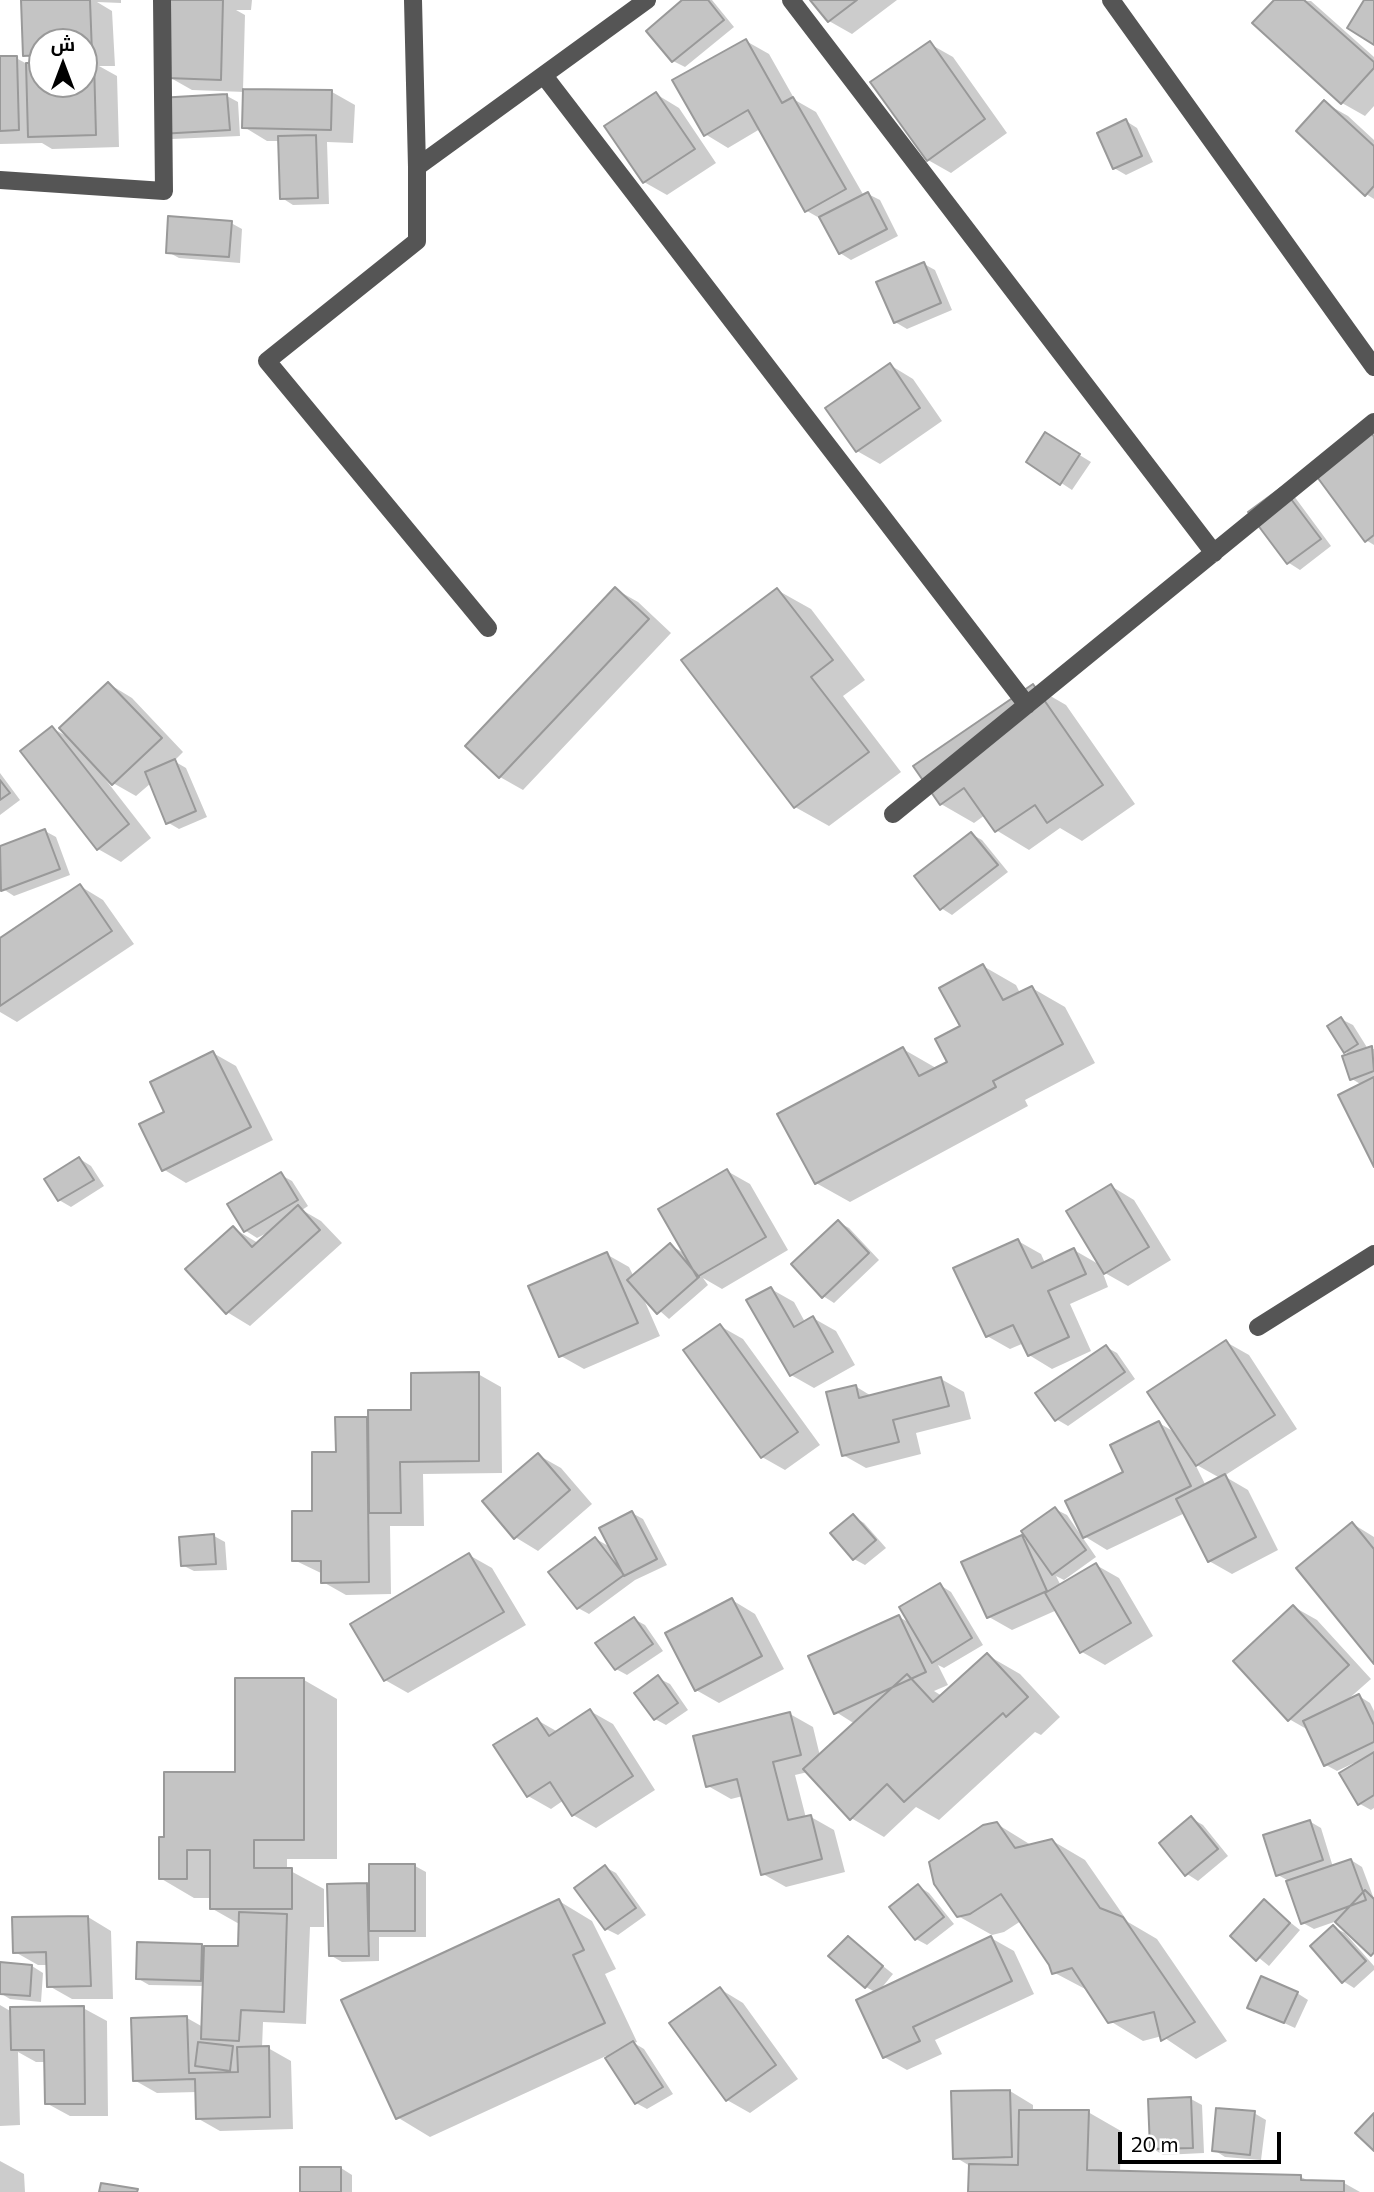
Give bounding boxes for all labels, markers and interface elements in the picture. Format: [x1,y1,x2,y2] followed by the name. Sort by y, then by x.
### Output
[28,28,98,98] north arrow
[51,32,75,55] text: ش
[1122,2118,1285,2162] scale bar
[1131,2131,1179,2156] text: 20 m

